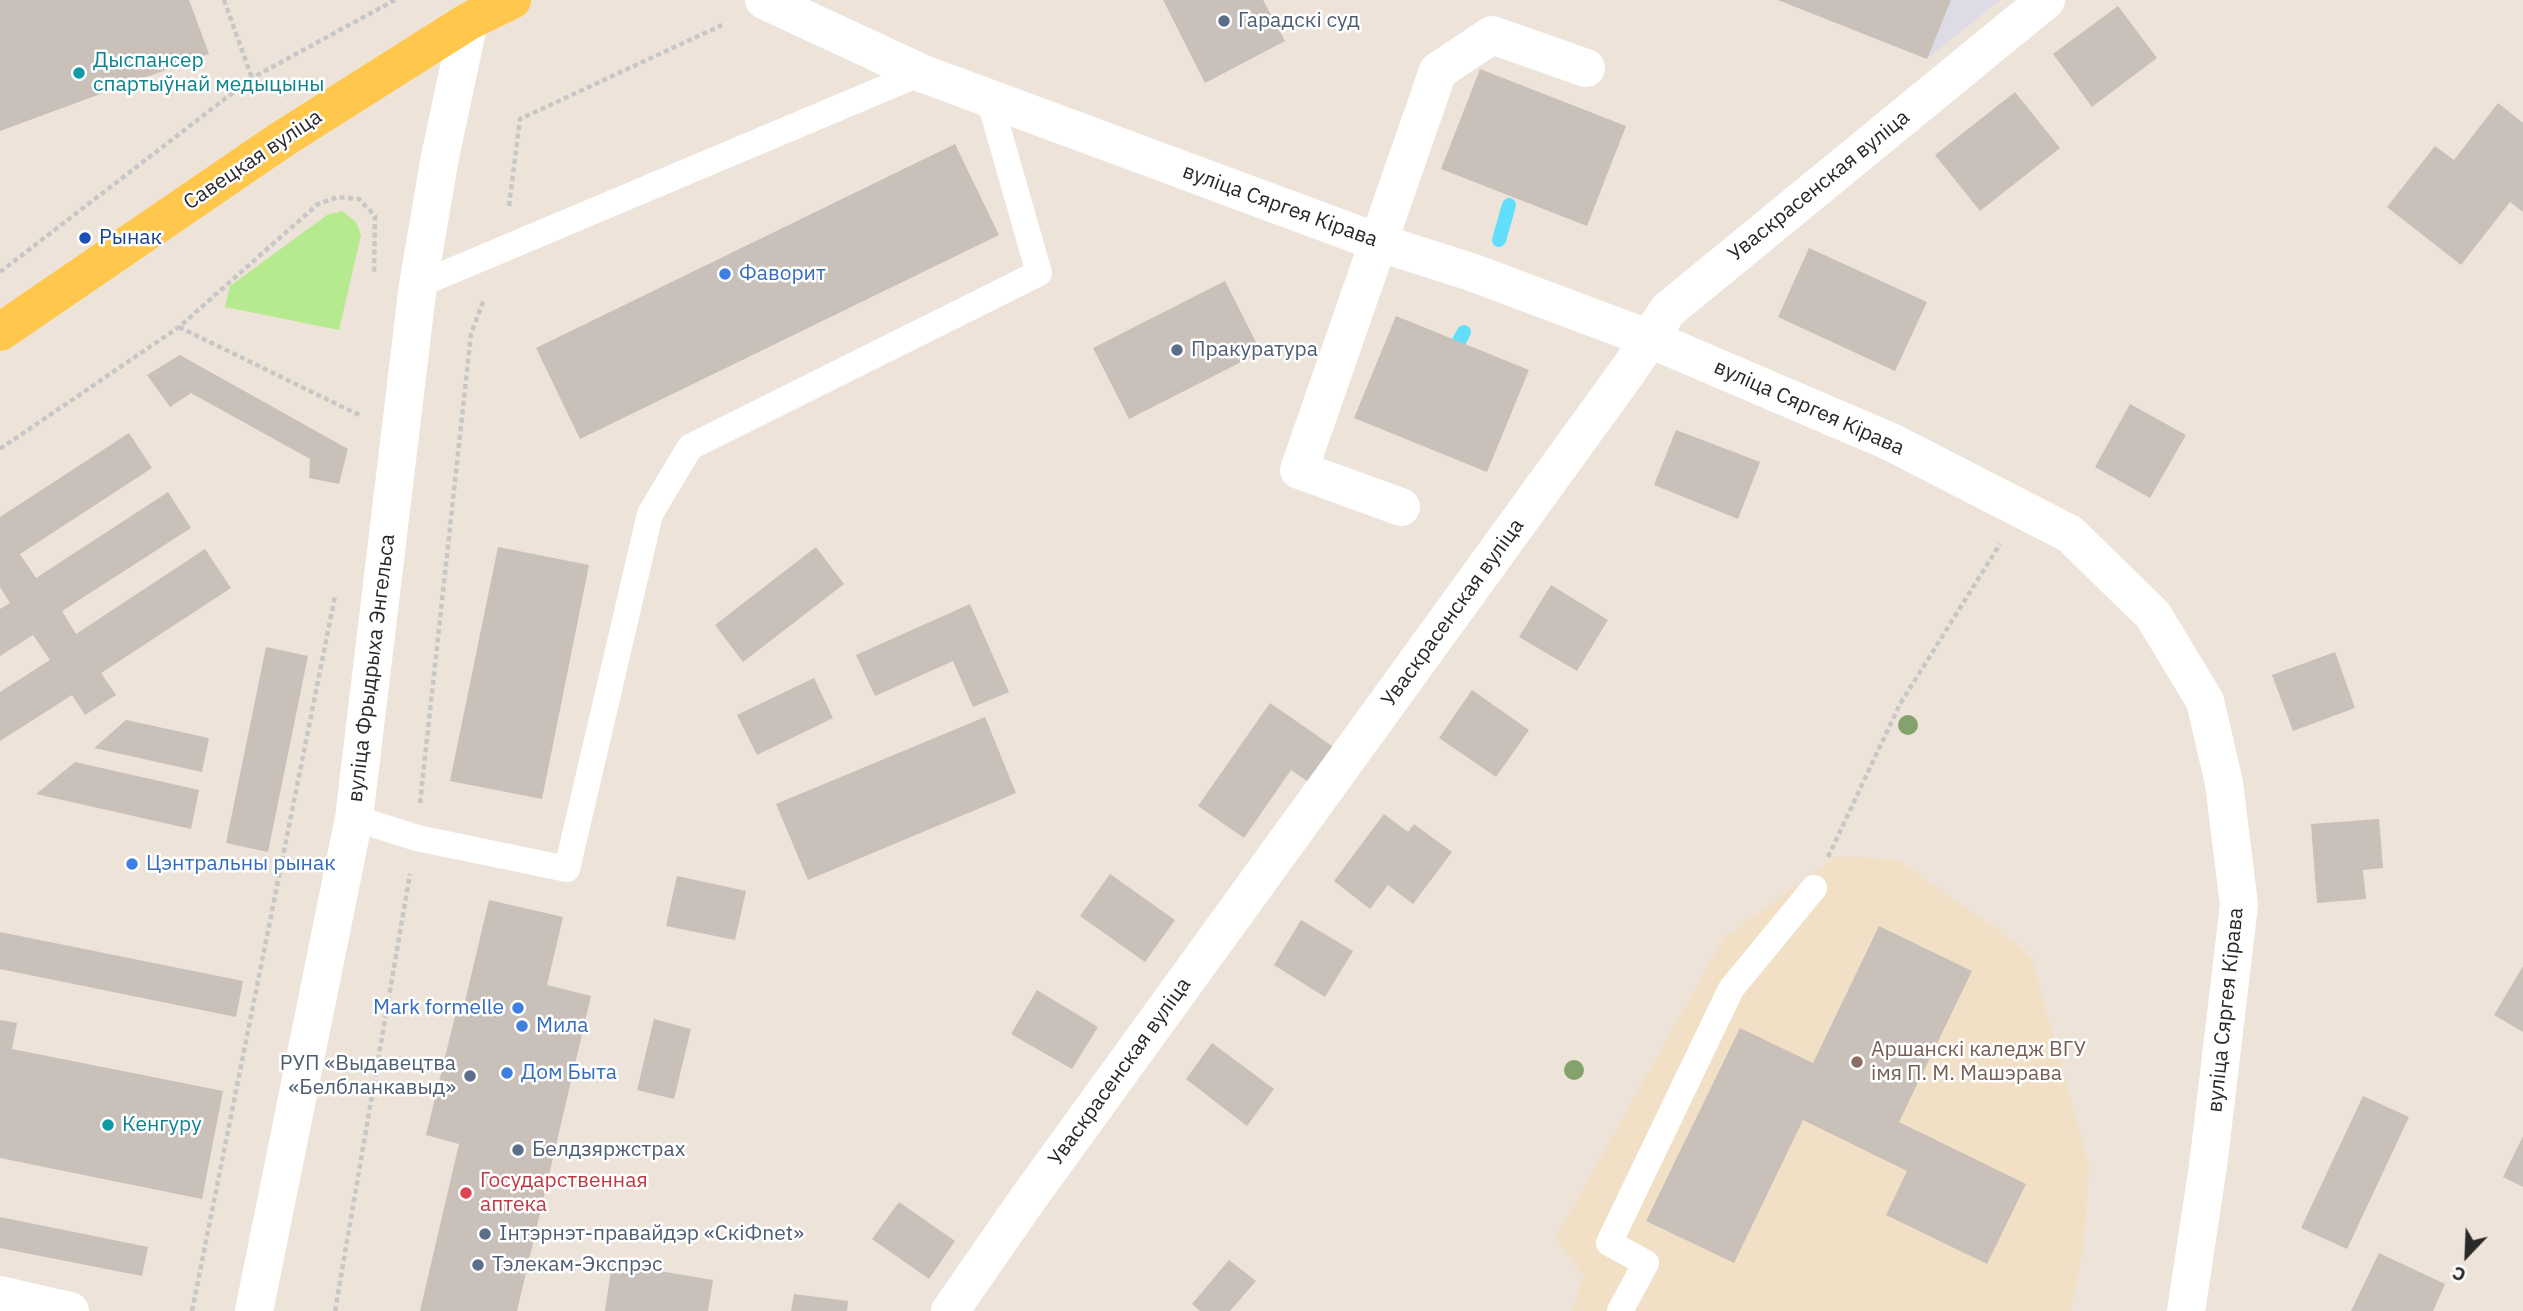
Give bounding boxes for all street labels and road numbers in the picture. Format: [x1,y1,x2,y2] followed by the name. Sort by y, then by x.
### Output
[179,104,327,216] street label: Савецкая вуліца
[1723,105,1915,267] street label: Уваскрасенская вуліца
[1179,159,1381,253] street label: вуліца Сяргея Кірава
[1710,355,1908,461] street label: вуліца Сяргея Кірава
[1376,514,1530,712] street label: Уваскрасенская вуліца
[343,533,401,803] street label: вуліца Фрыдрыха Энгельса
[2203,906,2249,1114] street label: вуліца Сяргея Кірава
[1043,973,1197,1171] street label: Уваскрасенская вуліца

